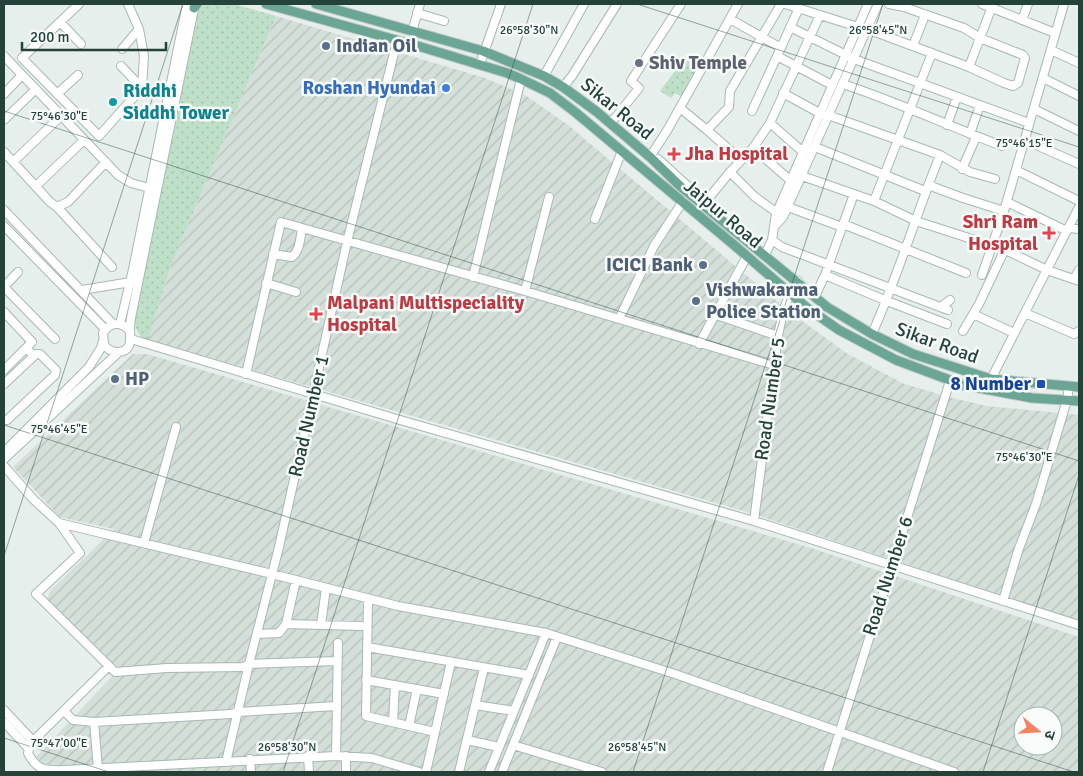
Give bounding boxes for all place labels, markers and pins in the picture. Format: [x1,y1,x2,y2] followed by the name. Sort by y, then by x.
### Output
[336,34,417,58] place label: Indian Oil
[320,40,332,52] marker: Indian Oil
[649,51,747,75] place label: Shiv Temple
[633,57,645,69] marker: Shiv Temple
[303,76,436,100] place label: Roshan Hyundai
[123,79,229,125] place label: Riddhi Siddhi Tower
[440,82,452,94] marker: Roshan Hyundai
[107,96,119,108] marker: Riddhi Siddhi Tower
[685,142,788,166] place label: Jha Hospital
[667,147,681,161] marker: Jha Hospital
[963,210,1038,256] place label: Shri Ram Hospital
[1042,226,1056,240] marker: Shri Ram Hospital
[606,253,693,277] place label: ICICI Bank
[697,259,709,271] marker: ICICI Bank
[706,278,821,324] place label: Vishwakarma Police Station
[327,291,525,337] place label: Malpani Multispeciality Hospital
[690,295,702,307] marker: Vishwakarma Police Station
[309,307,323,321] marker: Malpani Multispeciality Hospital
[125,367,149,391] place label: HP
[950,372,1031,396] place label: 8 Number
[109,373,121,385] marker: HP
[1035,378,1047,390] marker: 8 Number

